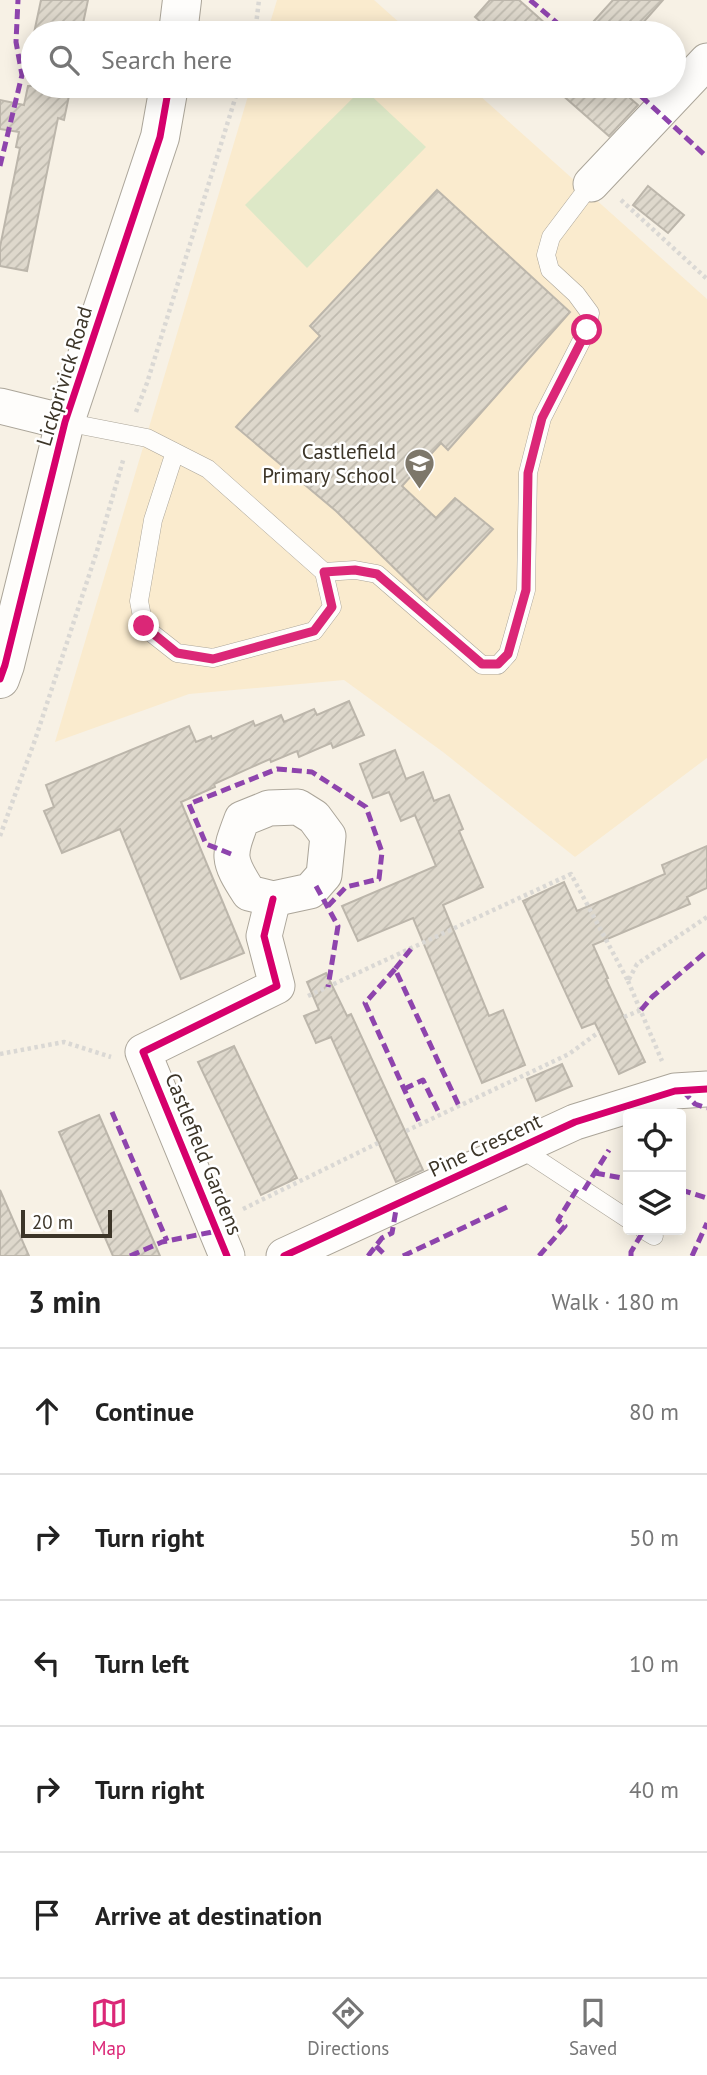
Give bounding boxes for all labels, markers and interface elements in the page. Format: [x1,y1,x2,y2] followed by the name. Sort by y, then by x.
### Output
[21,21,686,98] search box
[45,41,83,79] icon: search
[101,43,232,76] text: Search here
[30,303,98,449] street label: Lickprivick Road
[571,314,602,345] route start
[262,438,396,489] place label: Castlefield Primary School
[402,446,436,490] school or university icon: Castlefield Primary School
[128,610,159,641] route end
[159,1069,249,1239] street label: Castlefield Gardens
[424,1107,546,1183] street label: Pine Crescent
[623,1109,686,1235] map controls
[623,1109,686,1172] button: locate
[623,1172,686,1235] button: layers
[21,1207,112,1239] scale bar
[32,1210,73,1234] text: 20 m
[28,1282,101,1321] text: 3 min
[552,1287,679,1316] text: Walk · 180 m
[28,1392,66,1430] icon: ahead
[95,1395,194,1428] text: Continue
[629,1397,679,1426] text: 80 m
[28,1518,66,1556] icon: right
[95,1521,204,1554] text: Turn right
[629,1523,679,1552] text: 50 m
[28,1644,66,1682] icon: left
[95,1647,189,1680] text: Turn left
[629,1649,679,1678] text: 10 m
[28,1770,66,1808] icon: right
[95,1773,204,1806] text: Turn right
[629,1775,679,1804] text: 40 m
[28,1896,66,1934] icon: arrive
[95,1899,322,1932] text: Arrive at destination
[90,1994,128,2060] tab: Map
[307,1994,389,2060] tab: Directions
[569,1994,617,2060] tab: Saved

